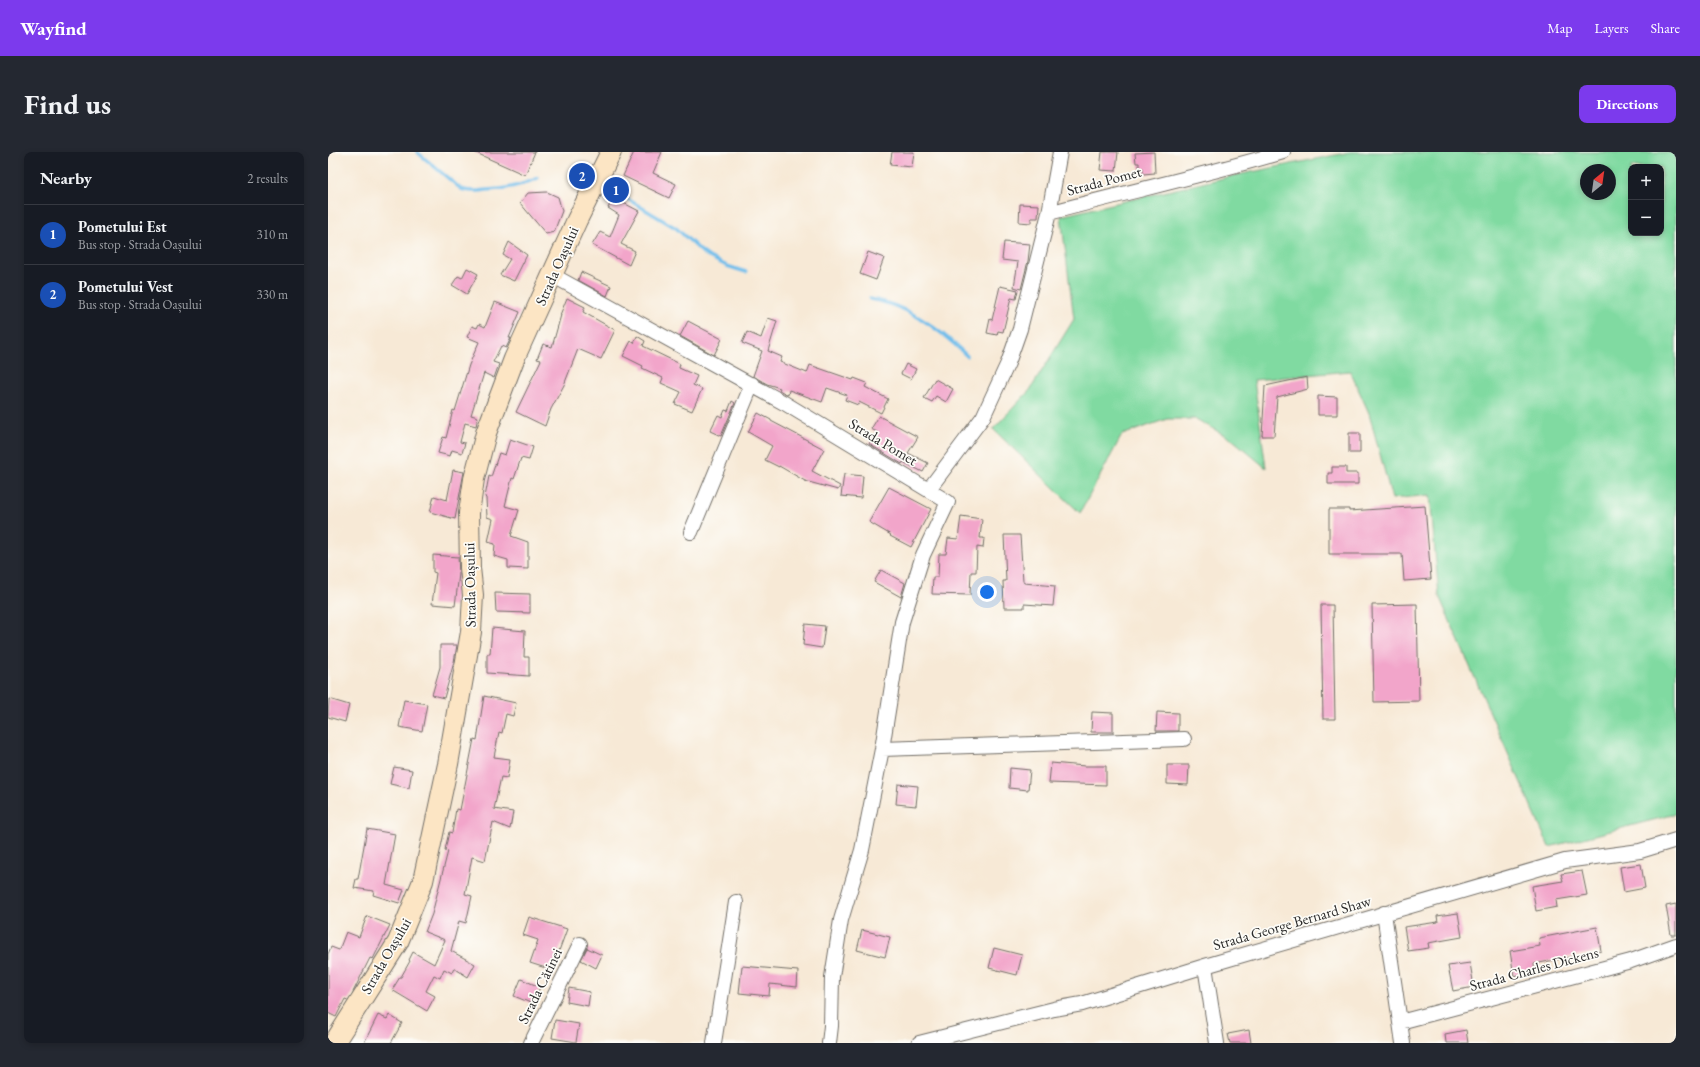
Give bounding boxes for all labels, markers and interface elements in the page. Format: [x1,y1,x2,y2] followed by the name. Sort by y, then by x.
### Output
[20,16,87,41] text: Wayfind
[1547,19,1572,37] text: Map
[1594,19,1629,37] text: Layers
[1651,19,1680,37] text: Share
[1579,85,1676,123] button: Directions
[24,86,111,122] text: Find us
[569,161,595,191] pin: 2
[1064,161,1144,200] street label: Strada Pomet
[1580,164,1616,200] north arrow
[1628,164,1664,236] map controls
[1628,164,1664,200] button: +
[40,167,92,189] text: Nearby
[247,170,288,187] text: 2 results
[603,175,629,205] pin: 1
[1628,200,1664,236] button: −
[78,217,167,236] text: Pometului Est
[531,223,583,308] street label: Strada Oașului
[50,226,56,243] text: 1
[257,226,288,243] text: 310 m
[78,236,202,253] text: Bus stop · Strada Oașului
[78,277,173,296] text: Pometului Vest
[50,286,56,303] text: 2
[257,286,288,303] text: 330 m
[78,296,202,313] text: Bus stop · Strada Oașului
[846,414,921,470] street label: Strada Pomet
[459,542,480,627] street label: Strada Oașului
[977,582,997,602] your location
[1211,891,1374,954] street label: Strada George Bernard Shaw
[356,914,415,997] street label: Strada Oașului
[1467,942,1601,995] street label: Strada Charles Dickens
[513,945,566,1027] street label: Strada Cătinei

